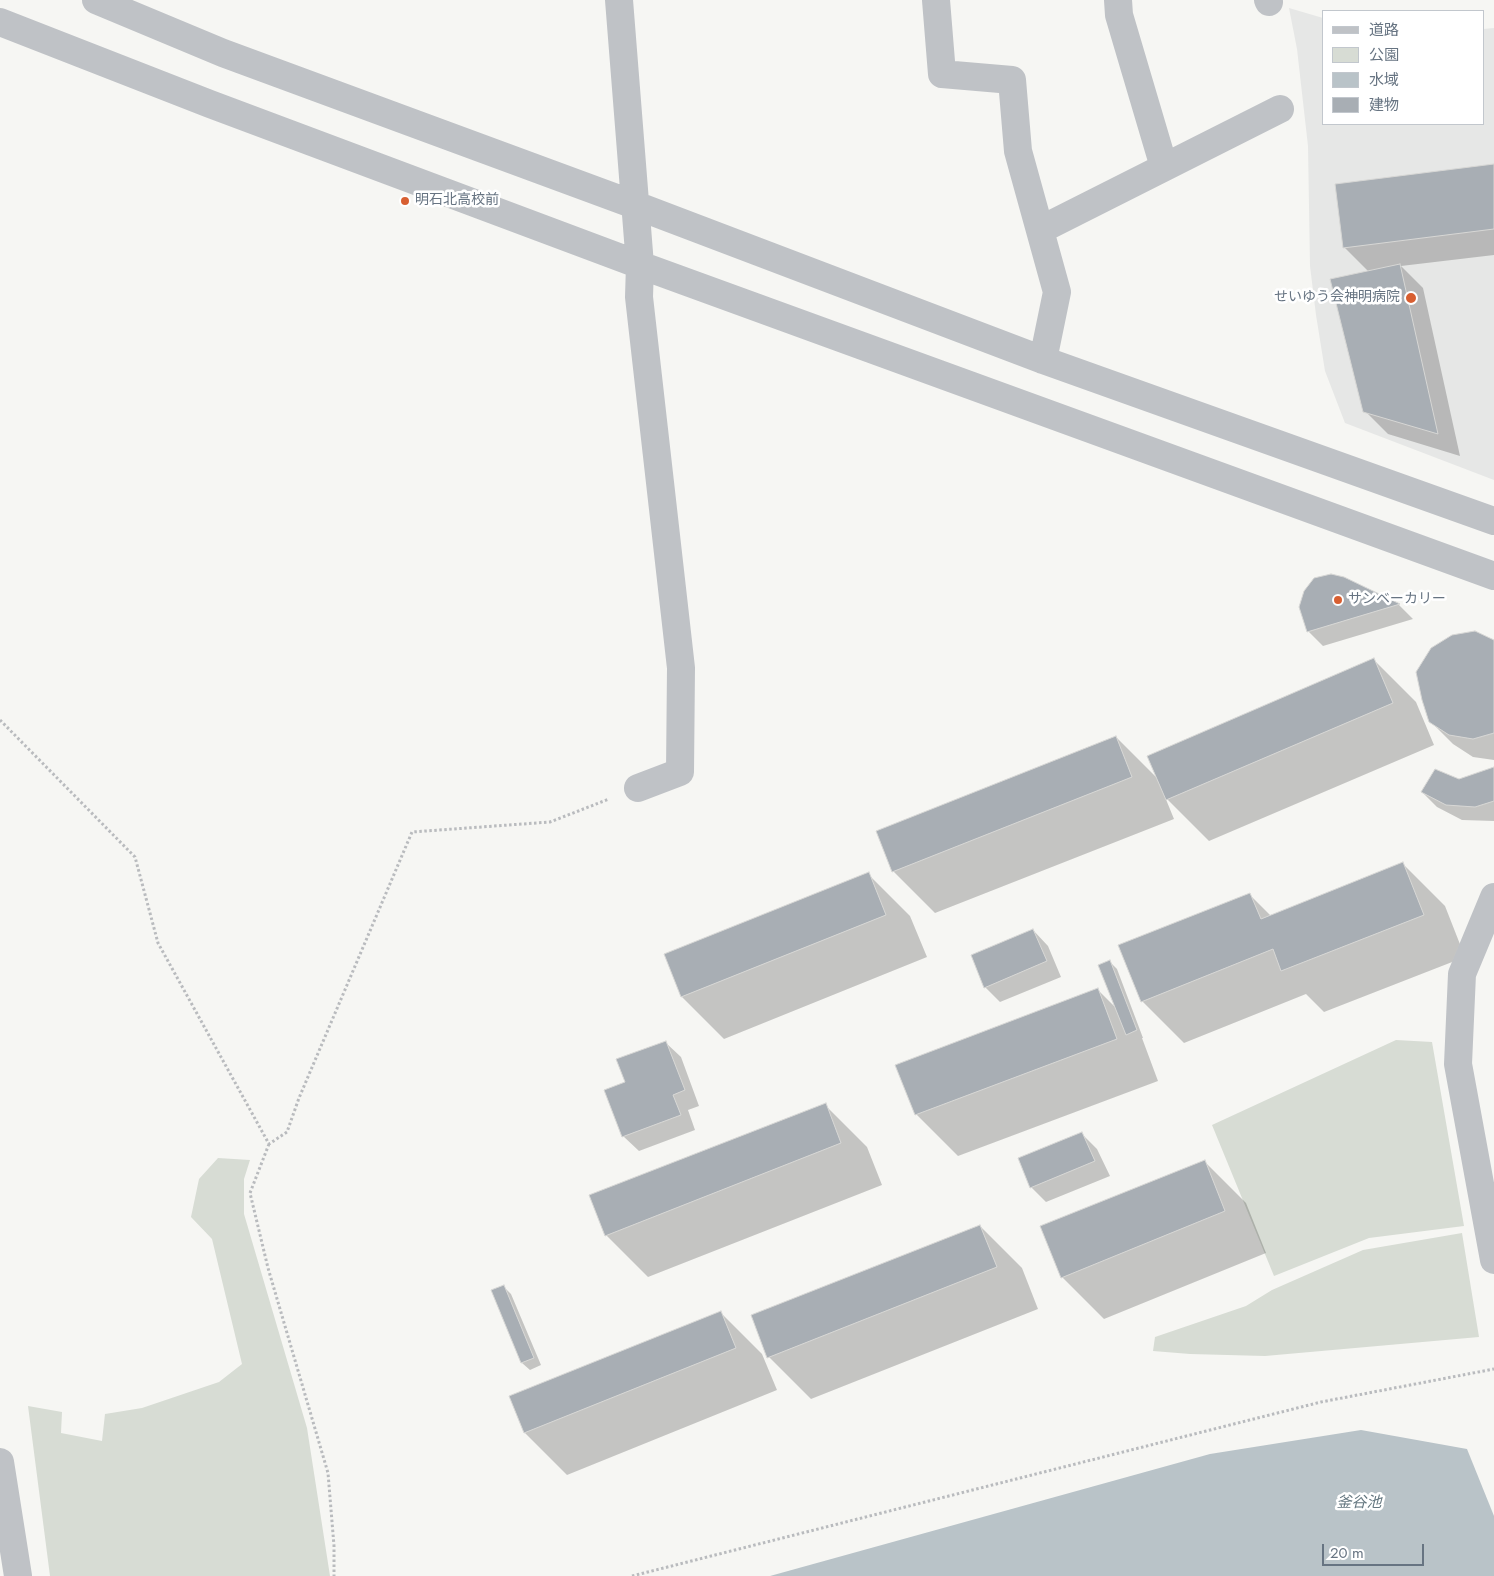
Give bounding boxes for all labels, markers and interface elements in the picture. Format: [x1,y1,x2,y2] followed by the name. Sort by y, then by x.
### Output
[1322,10,1484,125] legend
[1369,19,1399,41] text: 道路
[1369,44,1399,66] text: 公園
[1369,69,1399,91] text: 水域
[1369,94,1399,116] text: 建物
[415,193,499,209] place label: 明石北高校前
[399,195,411,207] marker: 明石北高校前
[1274,290,1400,306] place label: せいゆう会神明病院
[1404,291,1418,305] marker: せいゆう会神明病院
[1348,592,1446,608] place label: サンベーカリー
[1332,594,1344,606] marker: サンベーカリー
[1337,1494,1381,1512] water label: 釜谷池
[1324,1534,1426,1566] scale bar
[1330,1542,1364,1564] text: 20 m

